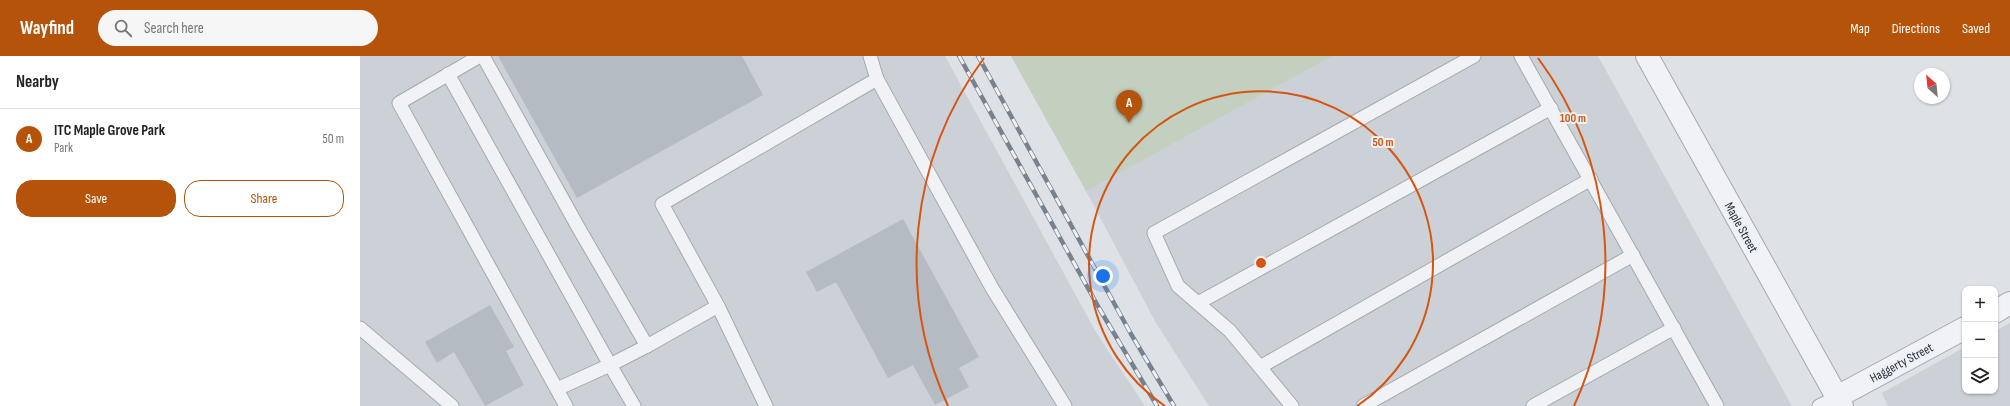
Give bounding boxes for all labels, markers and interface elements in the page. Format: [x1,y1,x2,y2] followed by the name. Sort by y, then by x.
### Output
[98,10,378,46] search box
[20,17,74,40] text: Wayfind
[112,17,134,39] icon: search
[144,19,204,38] text: Search here
[1850,20,1870,37] text: Map
[1892,20,1940,37] text: Directions
[1962,20,1990,37] text: Saved
[1914,68,1950,104] north arrow
[16,72,59,92] text: Nearby
[1116,90,1142,123] pin: A
[1560,111,1586,126] text: 100 m
[54,121,165,140] text: ITC Maple Grove Park
[26,131,32,147] text: A
[323,131,344,147] text: 50 m
[1373,135,1393,150] text: 50 m
[54,140,73,156] text: Park
[16,180,176,217] button: Save
[184,180,344,217] button: Share
[1721,199,1762,256] street label: Maple Street
[1254,256,1268,270] centre of rings
[1093,266,1113,286] your location
[1962,286,1998,394] map controls
[1962,286,1998,322] button: +
[1962,322,1998,358] button: −
[1867,339,1936,386] street label: Haggerty Street
[1962,358,1998,394] button: layers

